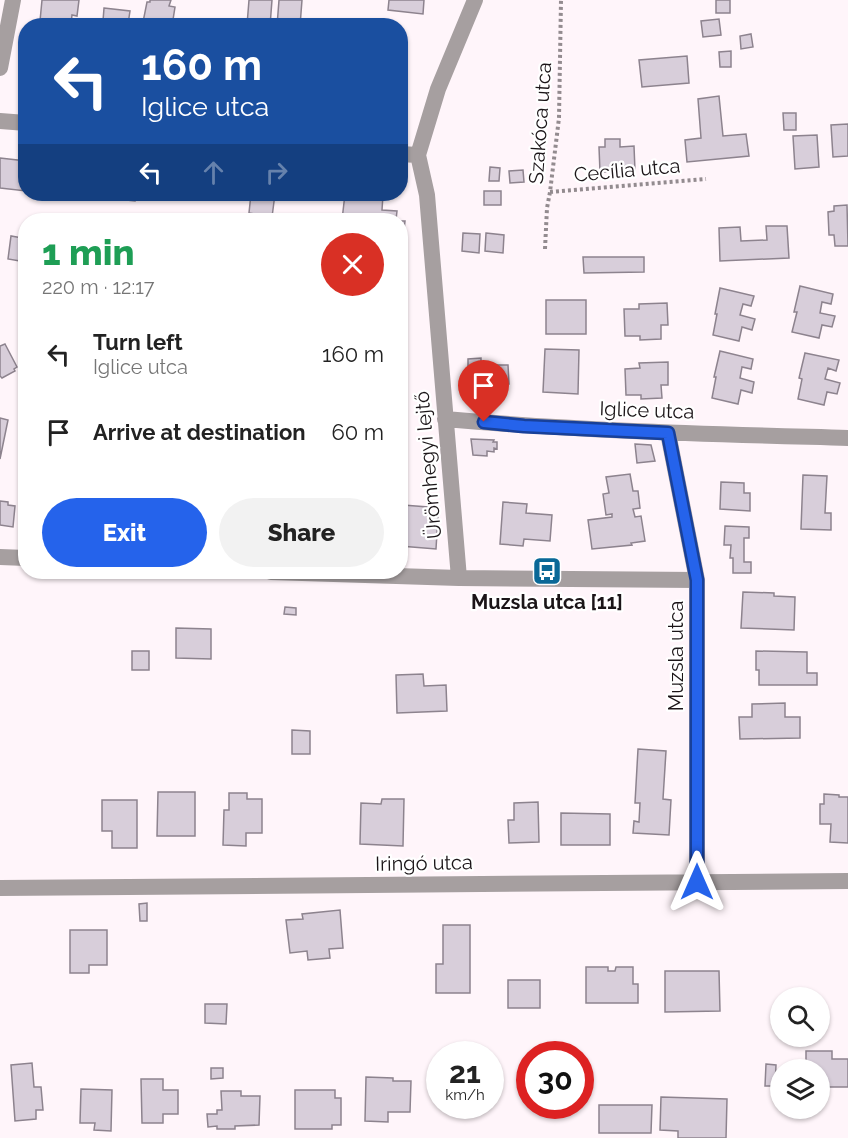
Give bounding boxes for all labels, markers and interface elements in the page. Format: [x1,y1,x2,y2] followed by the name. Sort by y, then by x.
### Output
[141,41,262,90] text: 160 m
[42,42,120,120] icon: left
[524,61,556,185] street label: Szakóca utca
[141,91,269,122] text: Iglice utca
[573,153,681,187] street label: Cecília utca
[134,156,167,189] icon: left
[197,156,230,189] icon: ahead
[260,156,293,189] icon: right
[42,231,134,273] text: 1 min
[321,233,384,296] button: close
[42,275,154,299] text: 220 m · 12:17
[93,329,183,355] text: Turn left
[42,338,75,371] icon: left
[322,341,384,367] text: 160 m
[93,355,188,379] text: Iglice utca
[458,360,509,422] pin
[467,369,500,402] icon: arrive
[410,390,446,540] street label: Ürömhegyi lejtő
[599,396,695,424] street label: Iglice utca
[42,416,75,449] icon: arrive
[93,419,306,445] text: Arrive at destination
[331,419,384,445] text: 60 m
[42,498,207,567] button: Exit
[219,498,384,567] button: Share
[531,555,563,587] bus stop icon: Muzsla utca [11]
[471,590,623,614] place label: Muzsla utca [11]
[664,601,688,711] street label: Muzsla utca
[375,850,473,876] street label: Iringó utca
[665,850,729,914] position arrow
[770,987,830,1119] map controls
[770,987,830,1047] button: search
[516,1041,594,1119] speed limit sign: 30
[449,1055,481,1090] text: 21
[770,1059,830,1119] button: layers
[445,1086,485,1104] text: km/h

